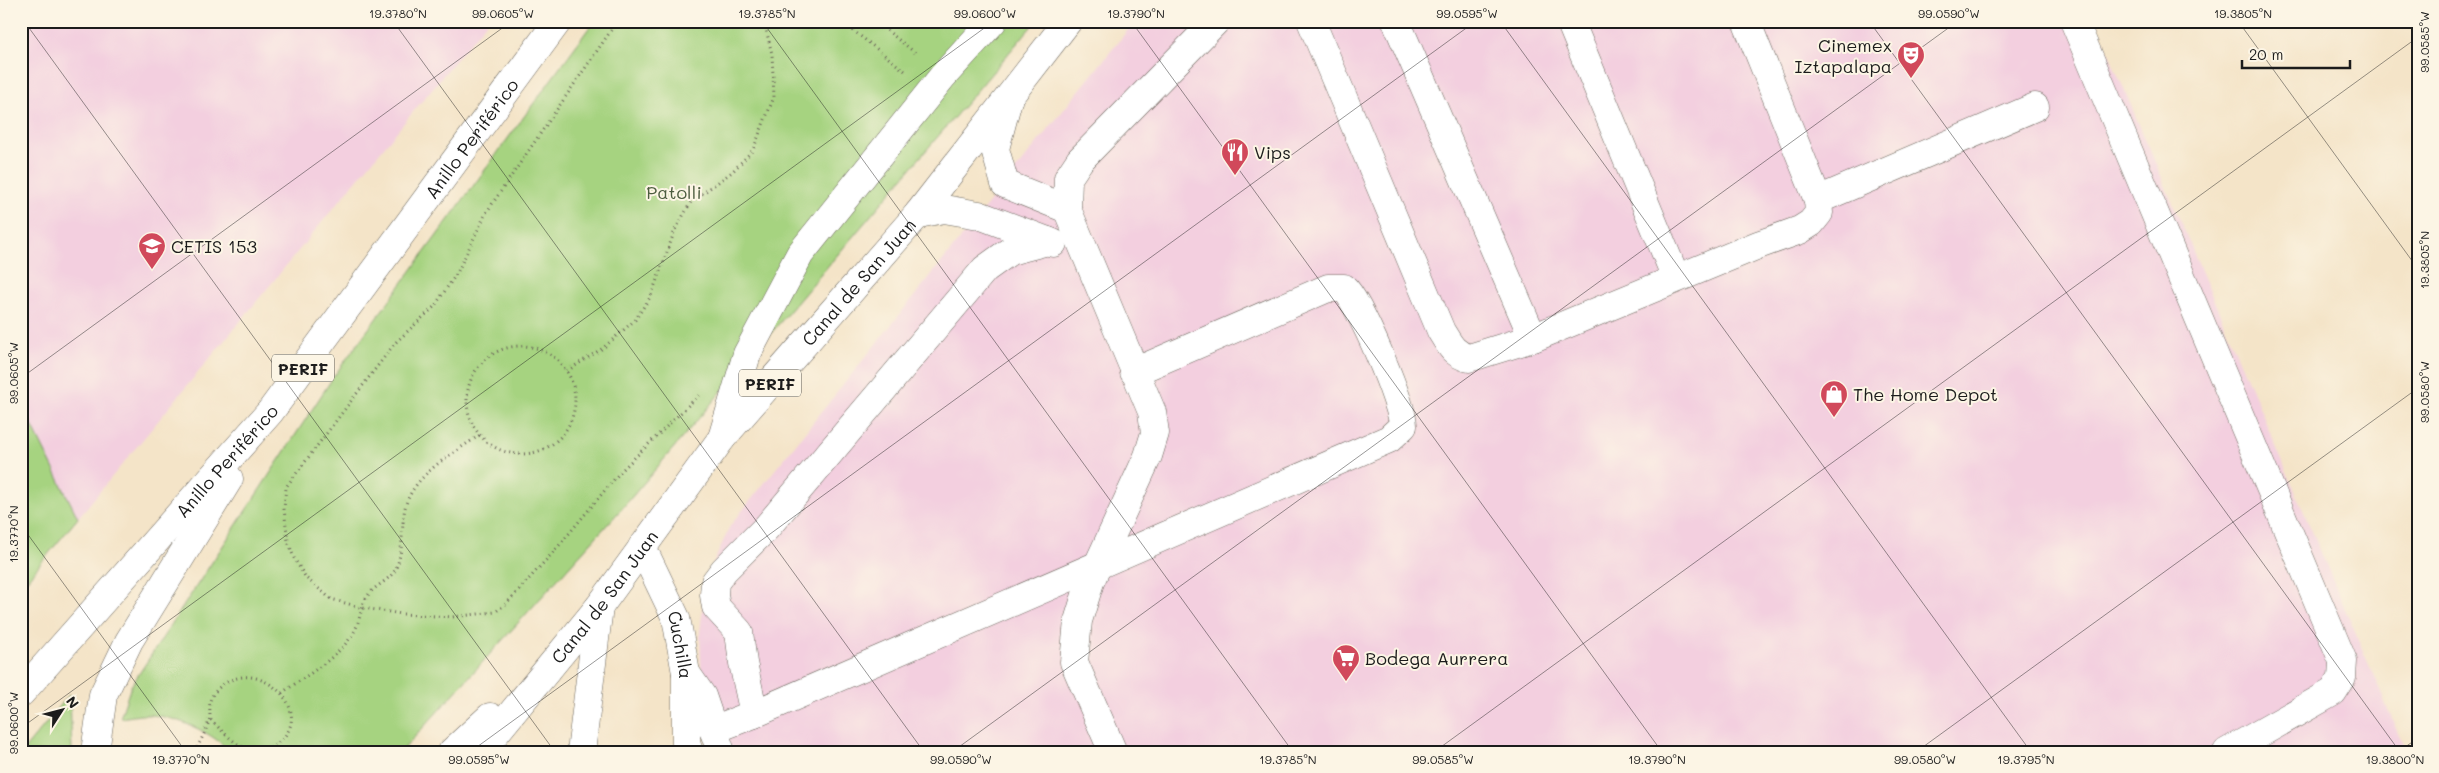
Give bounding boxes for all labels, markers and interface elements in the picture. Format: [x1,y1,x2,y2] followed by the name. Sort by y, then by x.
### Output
[369,5,427,21] text: 19.3780°N
[472,5,534,21] text: 99.0605°W
[738,5,796,21] text: 19.3785°N
[954,5,1016,21] text: 99.0600°W
[1107,5,1165,21] text: 19.3790°N
[1436,5,1498,21] text: 99.0595°W
[1918,5,1980,21] text: 99.0590°W
[2214,5,2272,21] text: 19.3805°N
[2416,11,2432,73] text: 99.0585°W
[1795,33,1892,78] place label: Cinemex Iztapalapa
[2242,38,2349,70] scale bar
[1896,40,1926,79] theatre icon: Cinemex Iztapalapa
[2249,44,2283,64] text: 20 m
[419,73,524,203] street label: Anillo Periférico
[1220,137,1250,176] restaurant icon: Vips
[1254,140,1291,164] place label: Vips
[646,180,702,204] park label: Patolli
[796,213,921,351] street label: Canal de San Juan
[137,231,167,270] school or university icon: CETIS 153
[2416,231,2432,289] text: 19.3805°N
[171,234,257,258] place label: CETIS 153
[5,342,21,404] text: 99.0605°W
[272,354,334,382] road number: PERIF
[2416,361,2432,423] text: 99.0580°W
[739,369,801,396] road number: PERIF
[1819,379,1849,418] shop icon: The Home Depot
[1853,382,1998,406] place label: The Home Depot
[170,400,284,523] street label: Anillo Periférico
[5,505,21,563] text: 19.3770°N
[546,525,663,668] street label: Canal de San Juan
[662,606,698,679] street label: Cuchilla
[1331,643,1361,682] supermarket icon: Bodega Aurrera
[1365,646,1509,670] place label: Bodega Aurrera
[38,686,88,736] north arrow
[5,692,21,754] text: 99.0600°W
[62,692,84,712] text: N
[152,751,210,767] text: 19.3770°N
[448,751,510,767] text: 99.0595°W
[930,751,992,767] text: 99.0590°W
[1259,751,1317,767] text: 19.3785°N
[1412,751,1474,767] text: 99.0585°W
[1628,751,1686,767] text: 19.3790°N
[1894,751,1956,767] text: 99.0580°W
[1997,751,2055,767] text: 19.3795°N
[2366,751,2424,767] text: 19.3800°N

